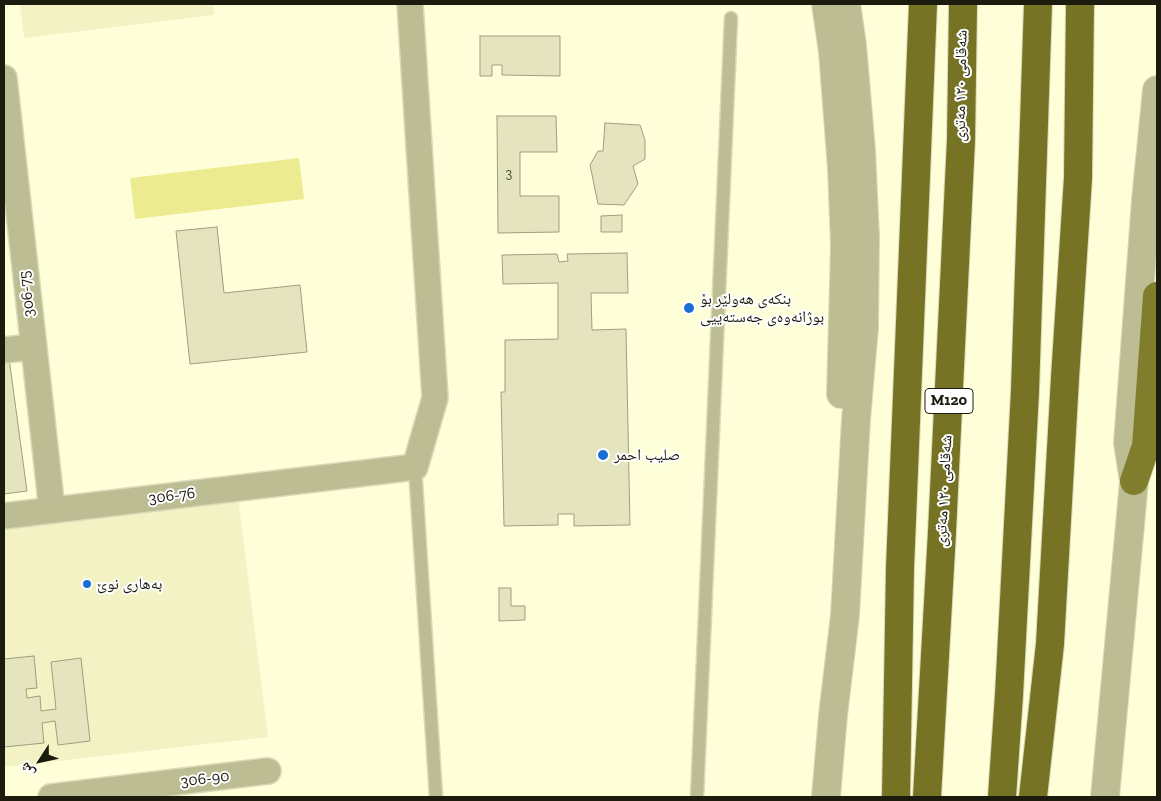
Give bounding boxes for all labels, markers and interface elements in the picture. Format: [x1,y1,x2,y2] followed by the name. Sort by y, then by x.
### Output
[950,30,972,142] street label: شەقامی ١٢٠ مەتری
[506,166,512,182] house number: 3
[15,270,39,318] street label: 306-75
[700,289,824,327] place label: بنکەی هەولێر بۆ بوژانەوەی جەستەییی
[682,301,696,315] marker: بنکەی هەولێر بۆ بوژانەوەی جەستەییی
[925,388,973,414] road number: M120
[931,435,957,547] street label: شەقامی ١٢٠ مەتری
[614,445,680,465] place label: صلیب احمر
[596,448,610,462] marker: صلیب احمر
[148,484,196,508] street label: 306-76
[97,574,162,594] place label: بەهاری نوێ
[81,578,93,590] marker: بەهاری نوێ
[15,736,65,786] north arrow
[16,759,39,781] text: ش
[180,766,230,792] street label: 306-90

